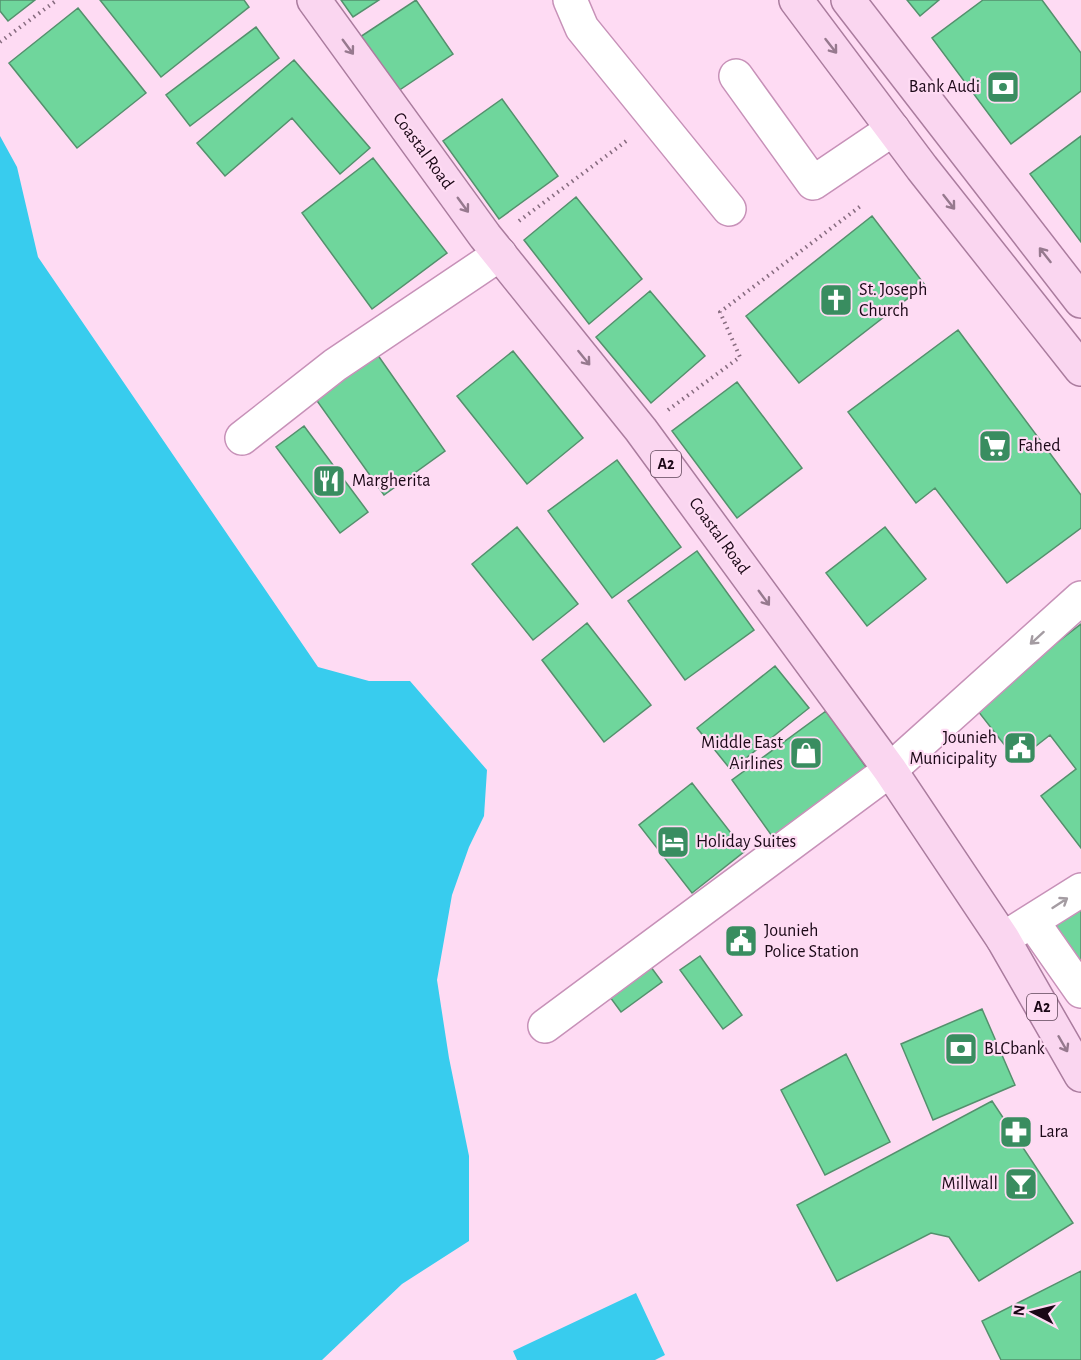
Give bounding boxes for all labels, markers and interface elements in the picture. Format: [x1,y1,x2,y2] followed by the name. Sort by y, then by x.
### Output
[825,38,838,54] one-way arrow
[342,39,354,55] one-way arrow
[985,69,1021,105] bank icon: Bank Audi
[909,78,980,96] place label: Bank Audi
[389,109,457,193] street label: Coastal Road
[942,194,955,210] one-way arrow
[457,197,469,213] one-way arrow
[1039,247,1052,263] one-way arrow
[859,281,927,320] place label: St. Joseph Church
[818,282,854,318] church icon: St. Joseph Church
[577,350,590,366] one-way arrow
[977,428,1013,464] supermarket icon: Fahed
[1018,437,1061,455] place label: Fahed
[651,451,681,477] road number: A2
[311,463,347,499] restaurant icon: Margherita
[352,472,431,490] place label: Margherita
[685,494,753,578] street label: Coastal Road
[758,589,770,605] one-way arrow
[1030,631,1045,645] one-way arrow
[910,729,997,768] place label: Jounieh Municipality
[1002,730,1038,766] public building icon: Jounieh Municipality
[701,734,783,773] place label: Middle East Airlines
[788,735,824,771] shop icon: Middle East Airlines
[655,824,691,860] hotel icon: Holiday Suites
[696,833,796,851] place label: Holiday Suites
[1051,897,1068,909] one-way arrow
[764,922,859,961] place label: Jounieh Police Station
[723,923,759,959] public building icon: Jounieh Police Station
[1027,994,1057,1020] road number: A2
[943,1031,979,1067] bank icon: BLCbank
[1058,1035,1070,1052] one-way arrow
[984,1040,1046,1058] place label: BLCbank
[998,1114,1034,1150] pharmacy icon: Lara
[1039,1123,1069,1141] place label: Lara
[1003,1166,1039,1202] bar icon: Millwall
[942,1175,998,1193] place label: Millwall
[1003,1282,1063,1342] north arrow
[1010,1304,1028,1317] text: N

